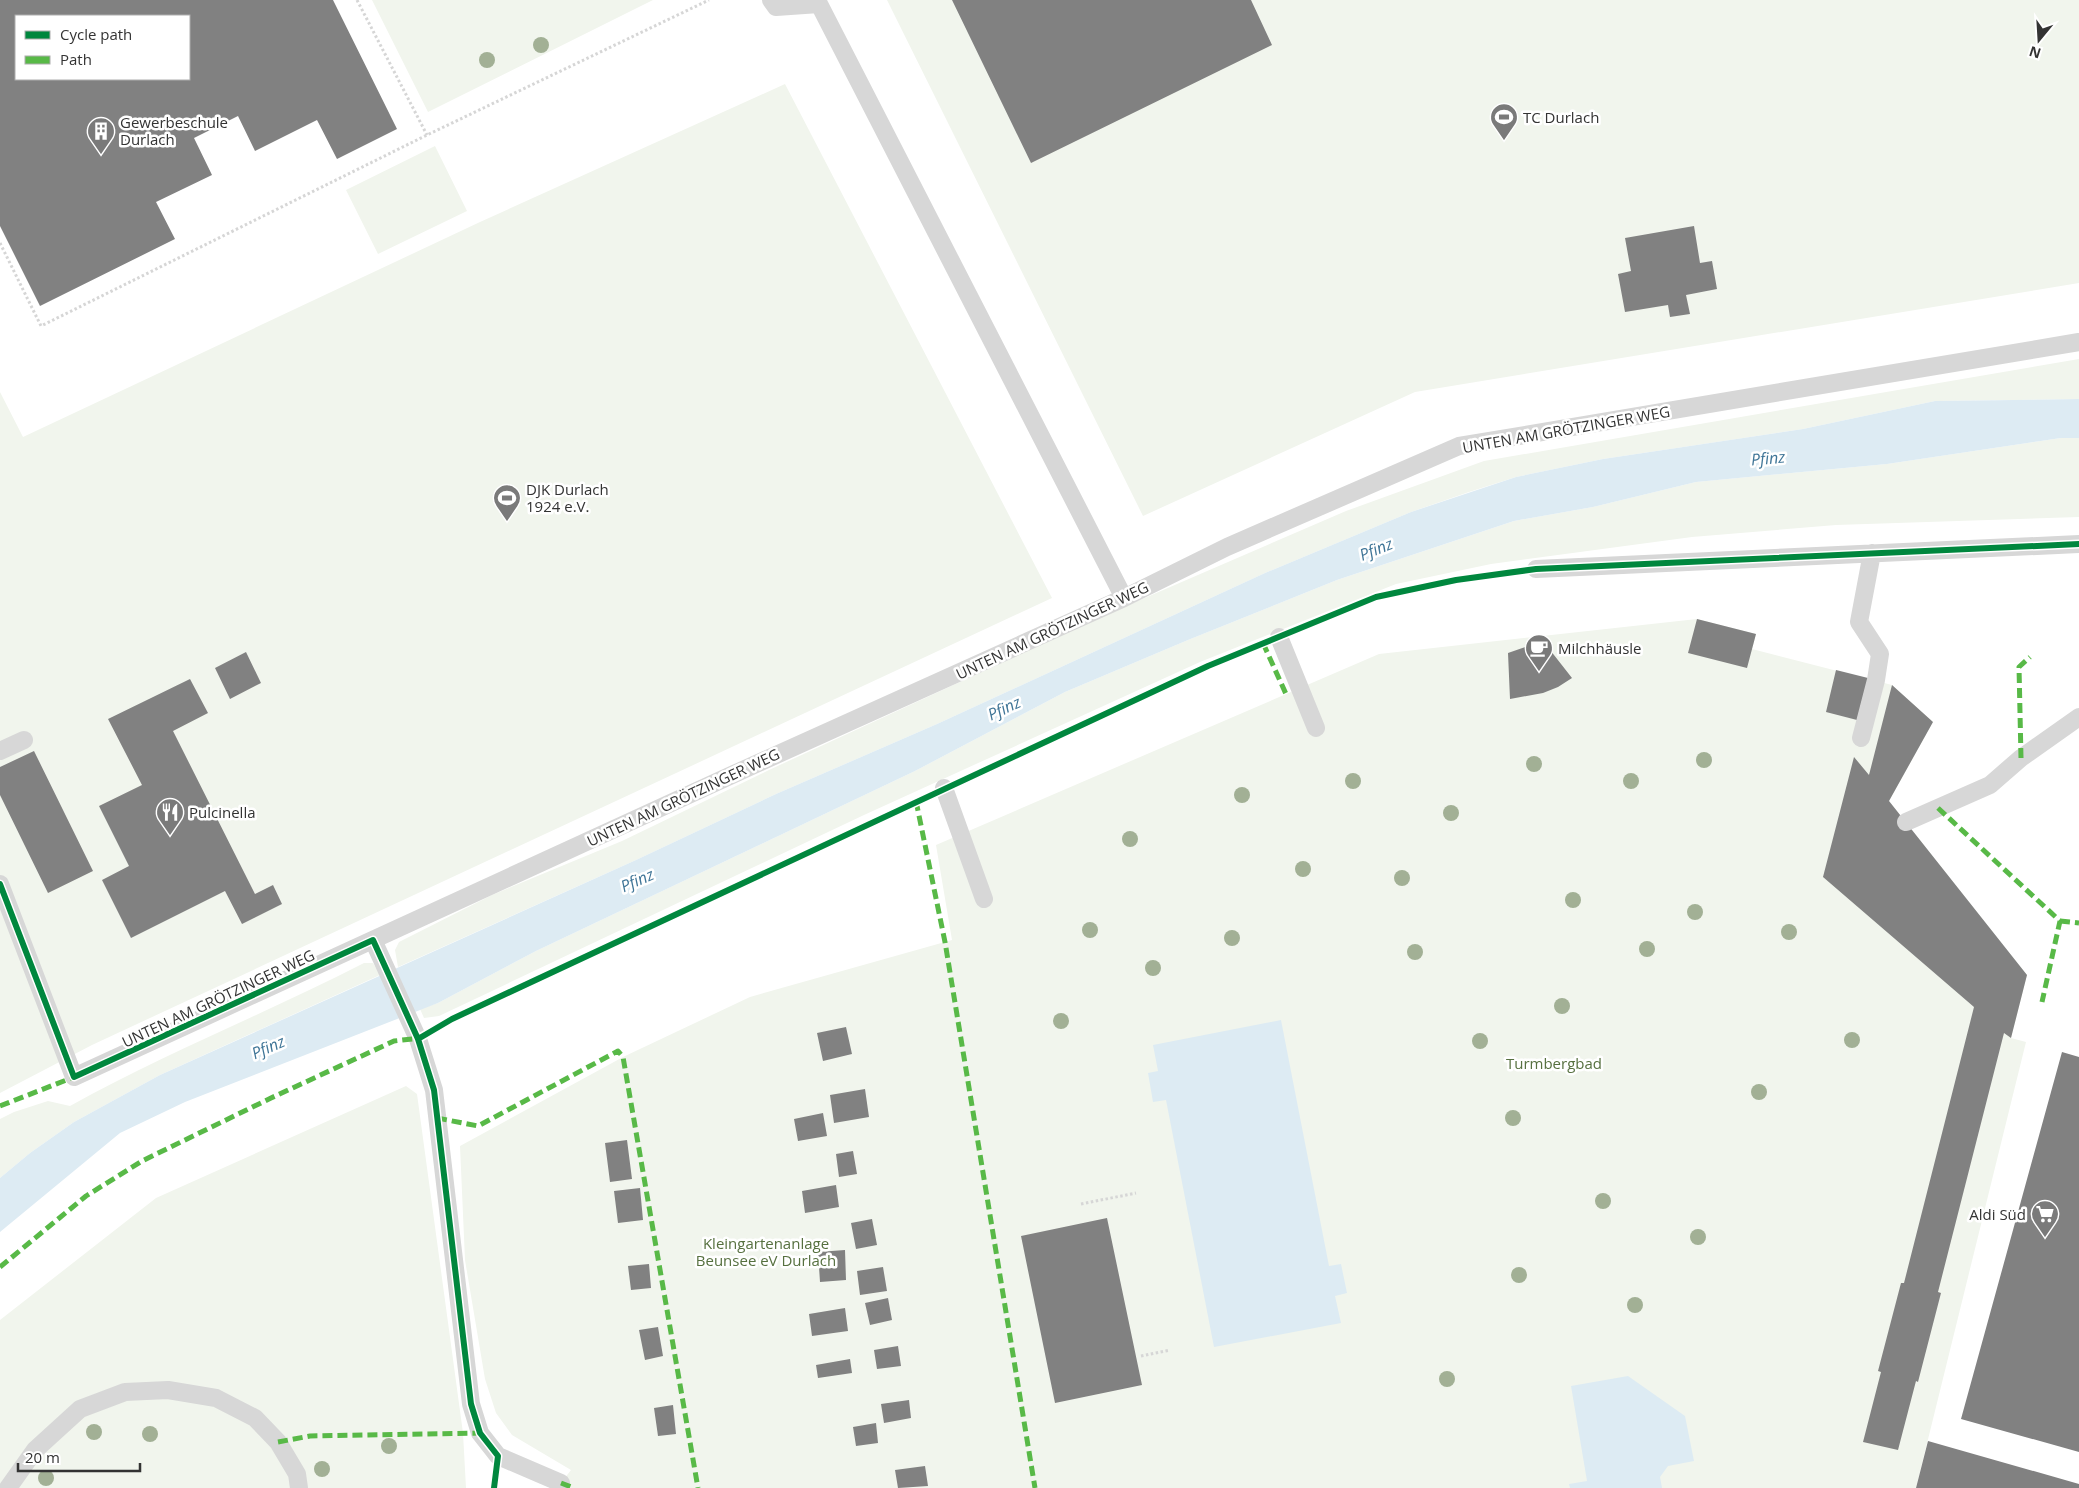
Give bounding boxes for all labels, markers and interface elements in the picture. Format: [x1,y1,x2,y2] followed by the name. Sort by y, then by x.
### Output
[15,15,190,80] legend
[2014,15,2064,65] north arrow
[60,24,132,44] text: Cycle path
[2026,42,2043,64] text: N
[60,49,92,69] text: Path
[1489,102,1519,141] sports icon: TC Durlach
[1523,107,1599,127] place label: TC Durlach
[120,112,228,149] place label: Gewerbeschule Durlach
[86,116,116,155] building icon: Gewerbeschule Durlach
[1461,401,1671,457] street label: UNTEN AM GRÖTZINGER WEG
[1750,445,1787,470] water label: Pfinz
[526,479,609,516] place label: DJK Durlach 1924 e.V.
[492,483,522,522] sports icon: DJK Durlach 1924 e.V.
[1356,532,1397,566] water label: Pfinz
[952,576,1152,684] street label: UNTEN AM GRÖTZINGER WEG
[1524,633,1554,672] cafe icon: Milchhäusle
[1558,638,1642,658] place label: Milchhäusle
[984,690,1025,725] water label: Pfinz
[583,743,783,851] street label: UNTEN AM GRÖTZINGER WEG
[155,797,185,836] restaurant icon: Pulcinella
[189,802,256,822] place label: Pulcinella
[617,863,658,897] water label: Pfinz
[118,944,318,1052] street label: UNTEN AM GRÖTZINGER WEG
[248,1030,289,1064] water label: Pfinz
[1506,1053,1602,1073] park label: Turmbergbad
[2030,1199,2060,1238] supermarket icon: Aldi Süd
[1969,1204,2026,1224] place label: Aldi Süd
[696,1233,836,1270] park label: Kleingartenanlage Beunsee eV Durlach
[18,1440,140,1472] scale bar
[25,1447,60,1467] text: 20 m

